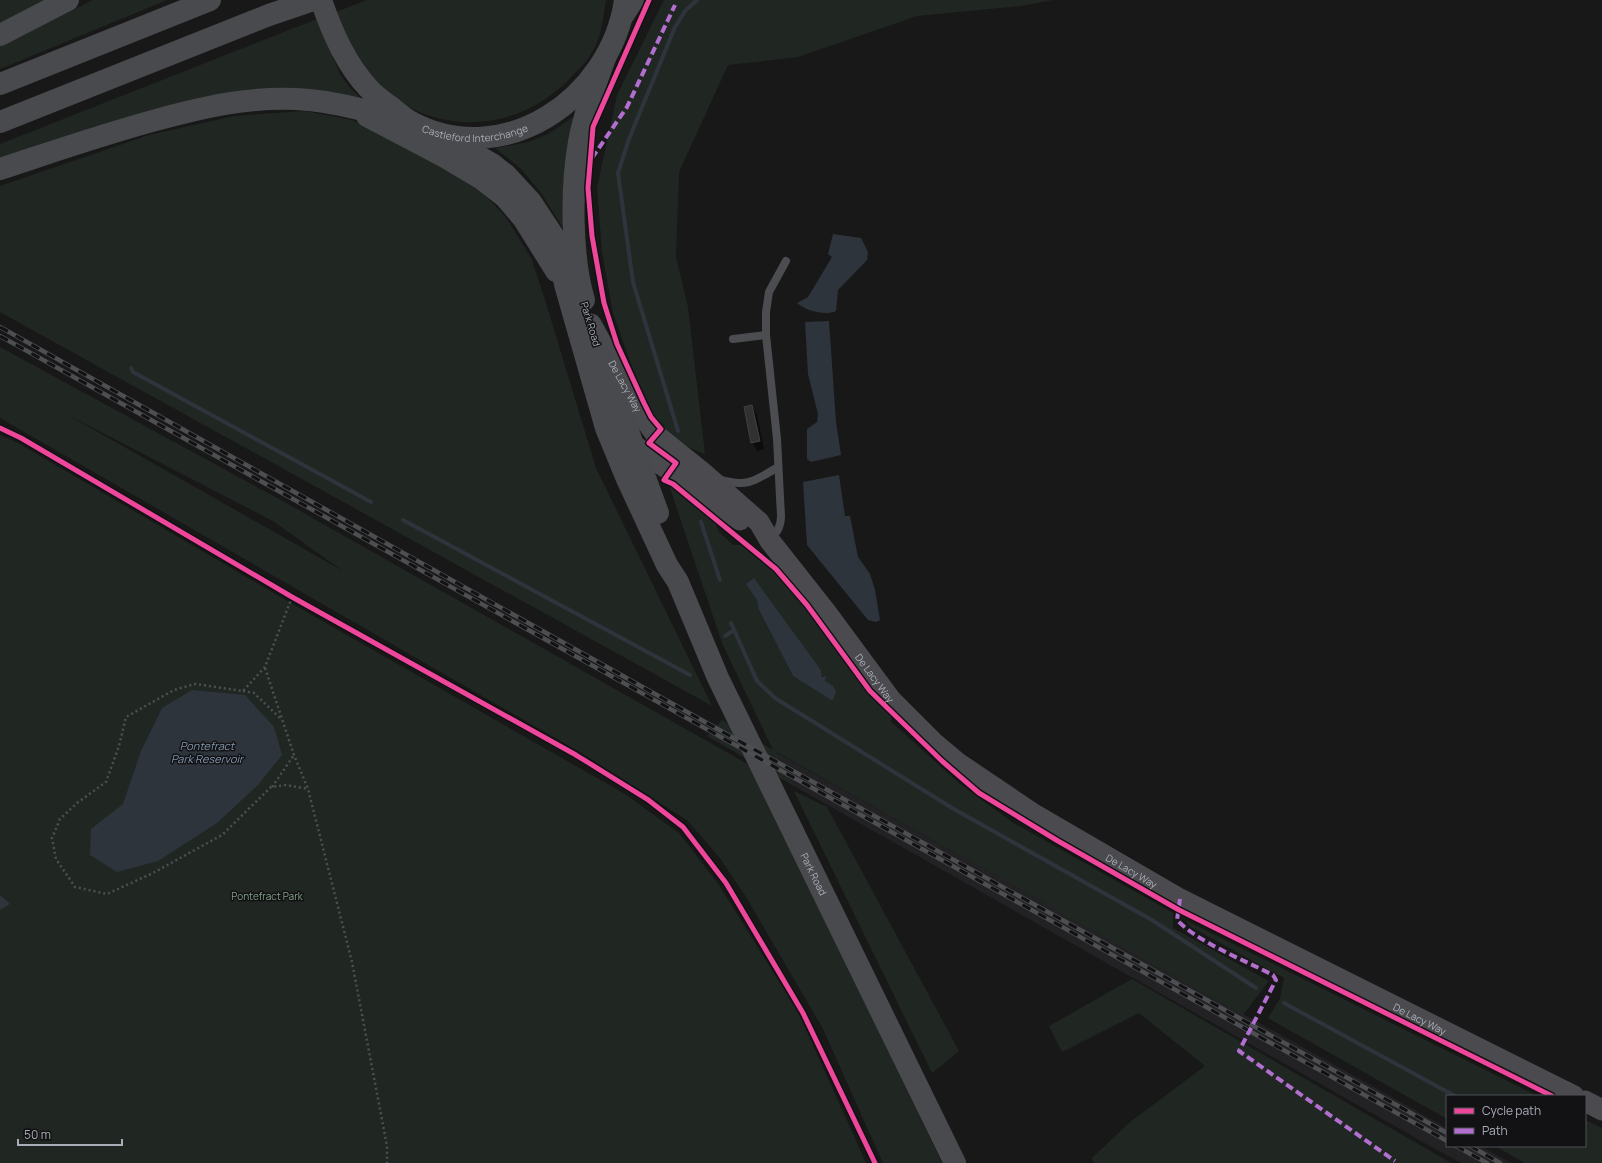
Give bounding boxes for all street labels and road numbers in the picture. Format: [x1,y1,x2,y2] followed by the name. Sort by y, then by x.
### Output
[420,120,530,145] street label: Castleford Interchange
[578,300,604,348] street label: Park Road
[605,358,646,415] street label: De Lacy Way
[852,651,898,706] street label: De Lacy Way
[797,850,830,898] street label: Park Road
[1103,850,1161,892] street label: De Lacy Way
[1391,1000,1449,1038] street label: De Lacy Way

